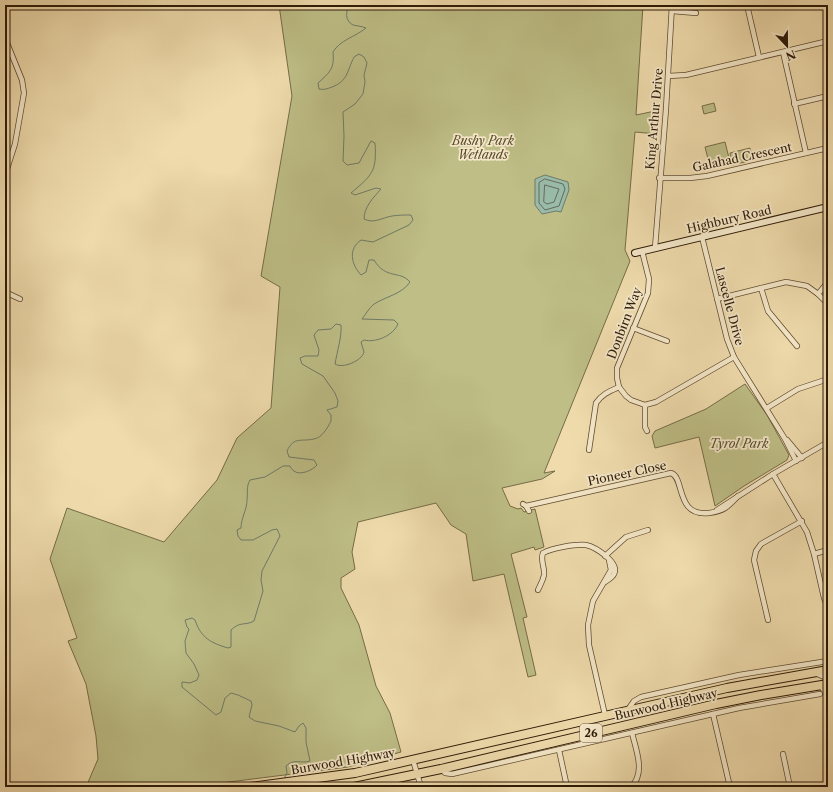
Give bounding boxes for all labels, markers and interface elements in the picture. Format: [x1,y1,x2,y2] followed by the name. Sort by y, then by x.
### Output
[767,26,807,66] north arrow
[783,47,798,64] text: N
[642,67,666,170] street label: King Arthur Drive
[451,133,515,162] park label: Bushy Park Wetlands
[691,139,794,175] street label: Galahad Crescent
[685,202,774,236] street label: Highbury Road
[712,265,748,347] street label: Lascelle Drive
[603,285,645,361] street label: Donbirn Way
[710,436,769,451] park label: Tyrol Park
[586,457,668,489] street label: Pioneer Close
[613,685,719,723] street label: Burwood Highway
[580,724,602,742] road number: 26
[290,744,397,778] street label: Burwood Highway

